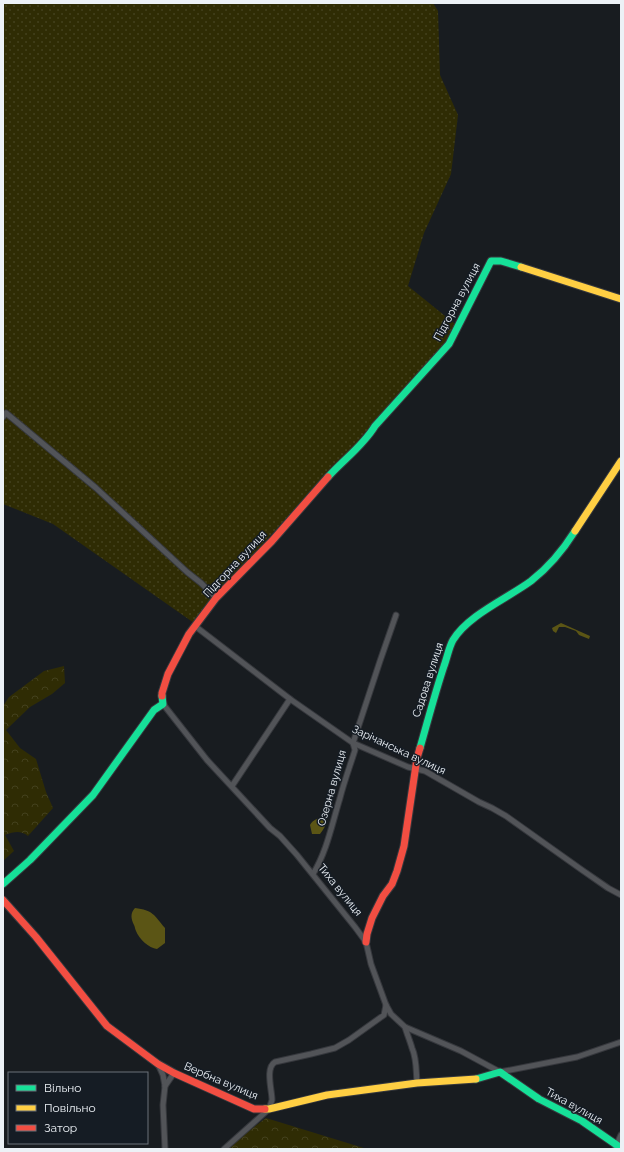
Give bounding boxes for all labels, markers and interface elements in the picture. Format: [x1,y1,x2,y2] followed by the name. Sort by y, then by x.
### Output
[431,261,483,343] street label: Підгорна вулиця
[201,528,269,600] street label: Підгорна вулиця
[410,641,446,719] street label: Садова вулиця
[350,723,448,777] street label: Зарічанська вулиця
[315,748,349,828] street label: Озерна вулиця
[315,861,365,919] street label: Тиха вулиця
[182,1060,260,1102] street label: Вербна вулиця
[8,1072,148,1144] legend
[44,1081,81,1095] text: Вільно
[543,1085,605,1127] street label: Тиха вулиця
[44,1101,96,1115] text: Повільно
[44,1121,77,1135] text: Затор

